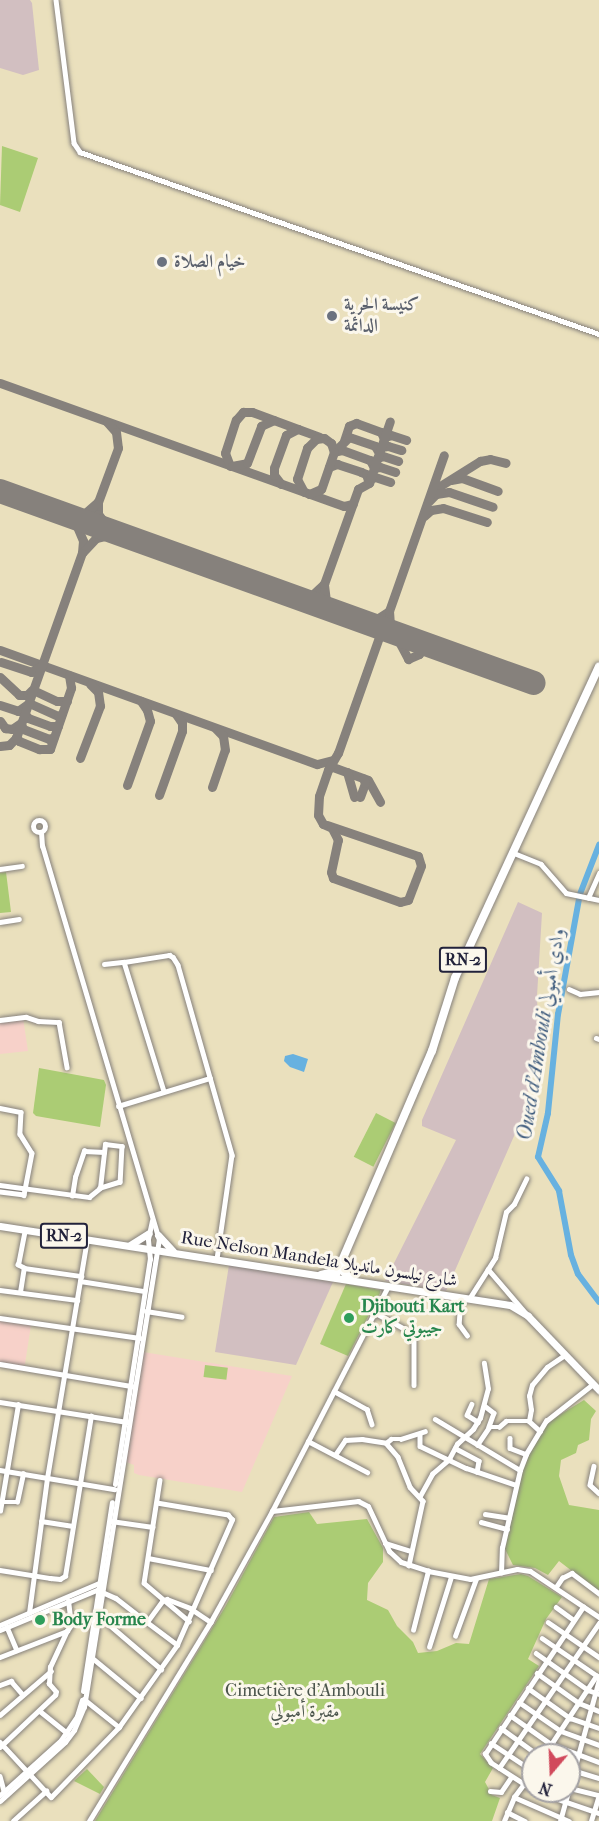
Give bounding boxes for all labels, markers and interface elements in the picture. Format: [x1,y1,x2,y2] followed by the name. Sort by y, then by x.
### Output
[174,251,245,273] place label: خيام الصلاة
[155,255,169,269] marker: خيام الصلاة
[344,295,419,338] place label: كنيسة الحرية الدائمة
[325,309,339,323] marker: كنيسة الحرية الدائمة
[512,926,570,1142] water label: Oued d'Ambouli وادي أمبولي
[438,947,488,973] road number: RN-2
[38,1223,90,1249] road number: RN-2
[179,1227,459,1293] street label: Rue Nelson Mandela شارع نيلسون مانديلا
[361,1297,464,1340] place label: Djibouti Kart جيبوتي كارت
[342,1311,356,1325] marker: Djibouti Kart جيبوتي كارت
[52,1609,146,1631] place label: Body Forme
[33,1613,47,1627] marker: Body Forme
[225,1681,385,1724] park label: Cimetière d'Ambouli مقبرة أمبولي
[521,1743,581,1803] north arrow
[537,1778,554,1800] text: N

